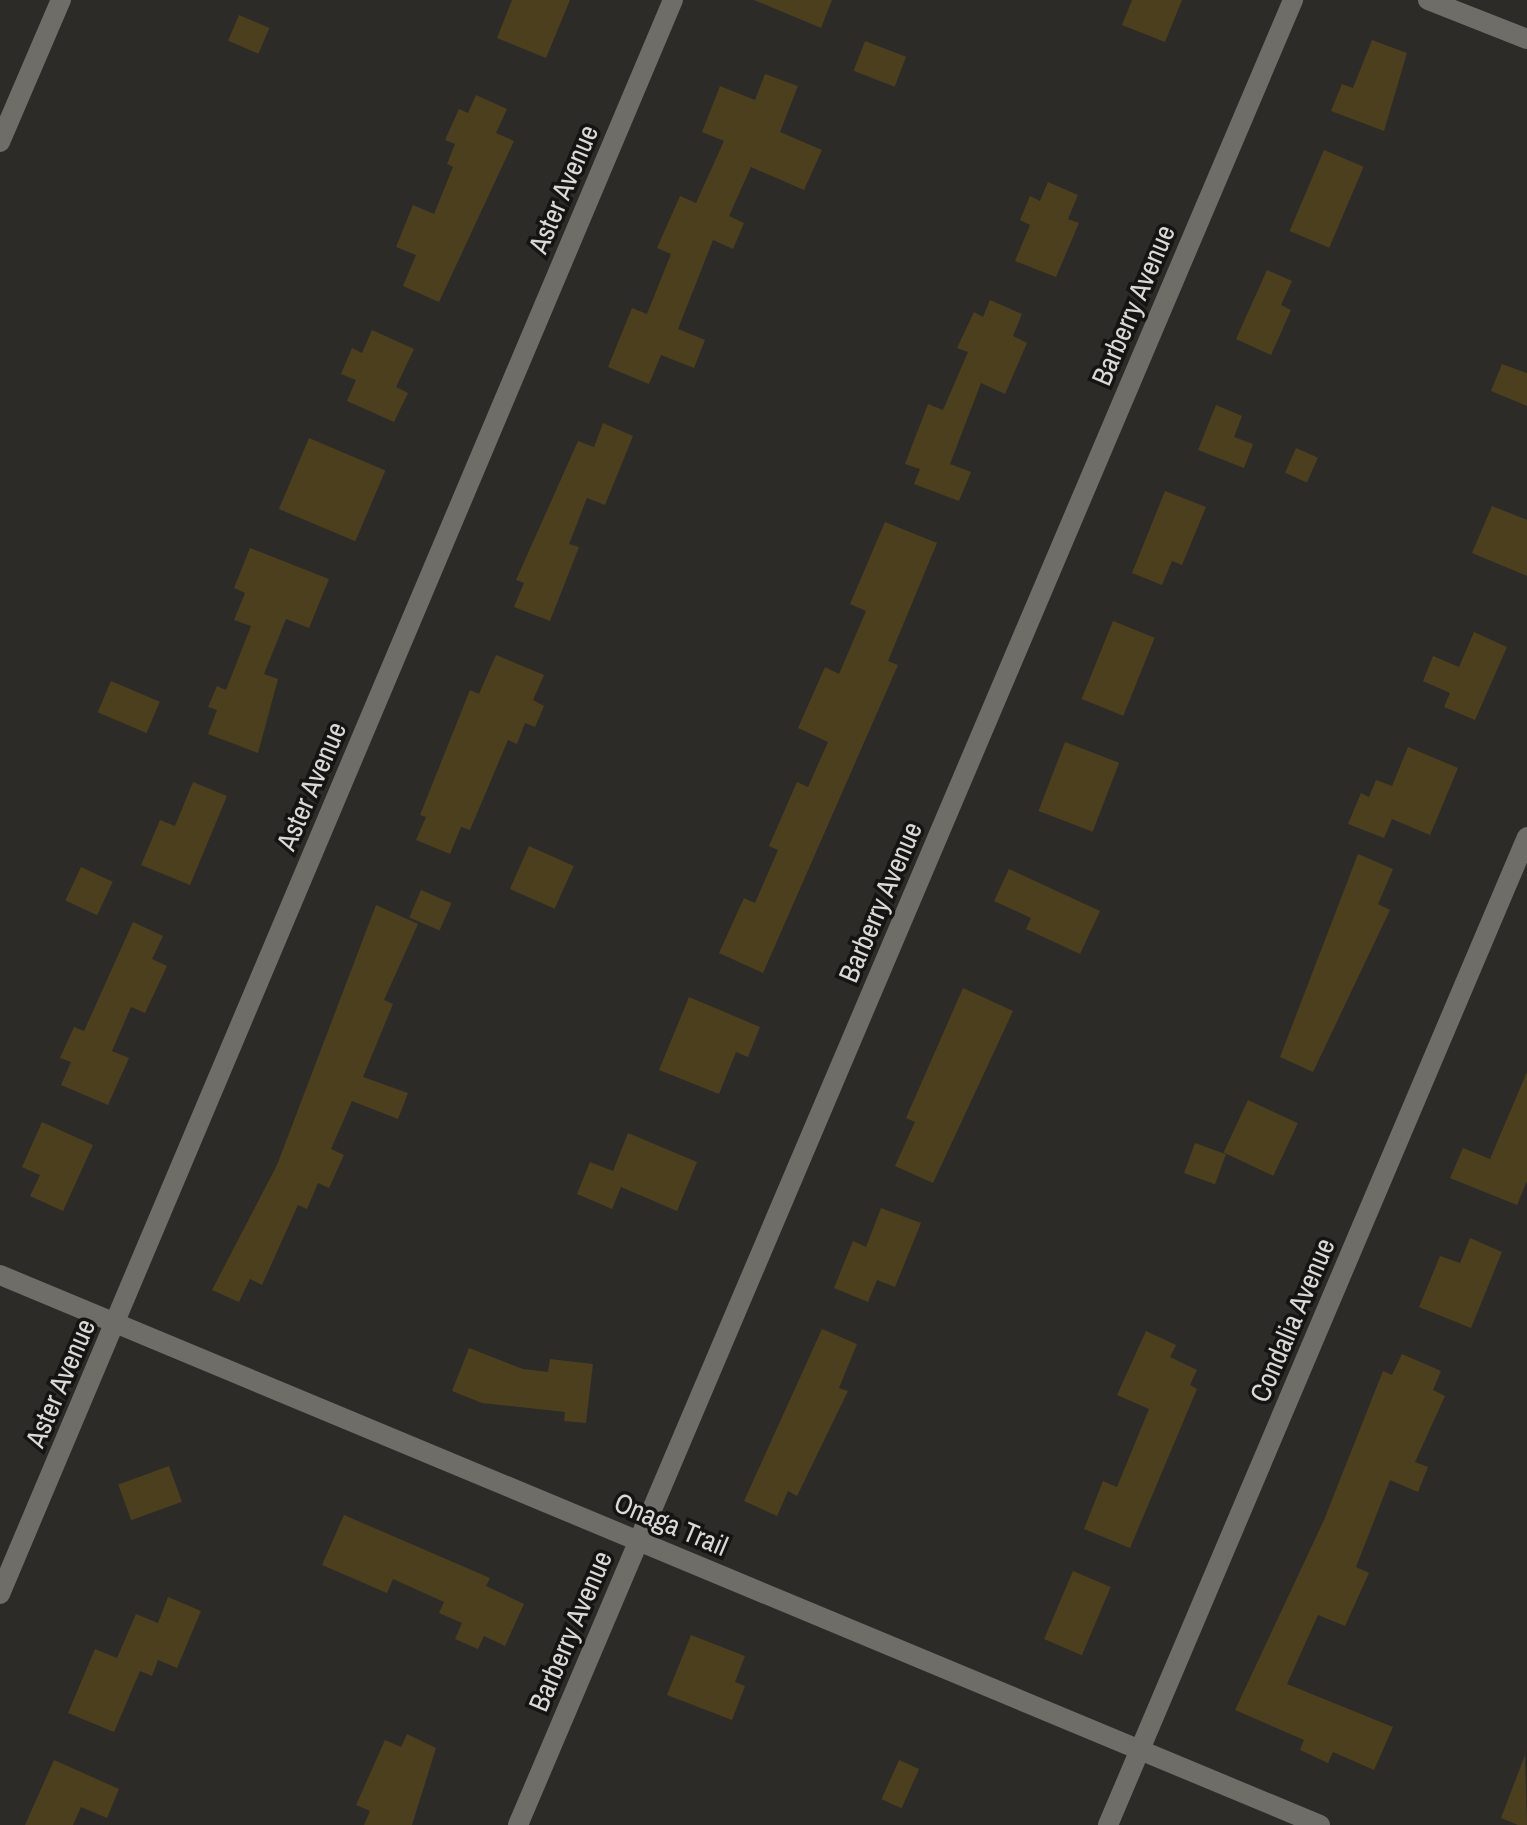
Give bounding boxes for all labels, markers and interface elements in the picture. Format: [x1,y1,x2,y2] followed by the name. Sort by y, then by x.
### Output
[521,119,605,259] street label: Aster Avenue
[1084,219,1182,391] street label: Barberry Avenue
[269,716,353,856] street label: Aster Avenue
[831,816,929,988] street label: Barberry Avenue
[1242,1233,1342,1407] street label: Condalia Avenue
[18,1313,102,1453] street label: Aster Avenue
[609,1485,733,1563] street label: Onaga Trail
[521,1545,619,1717] street label: Barberry Avenue

